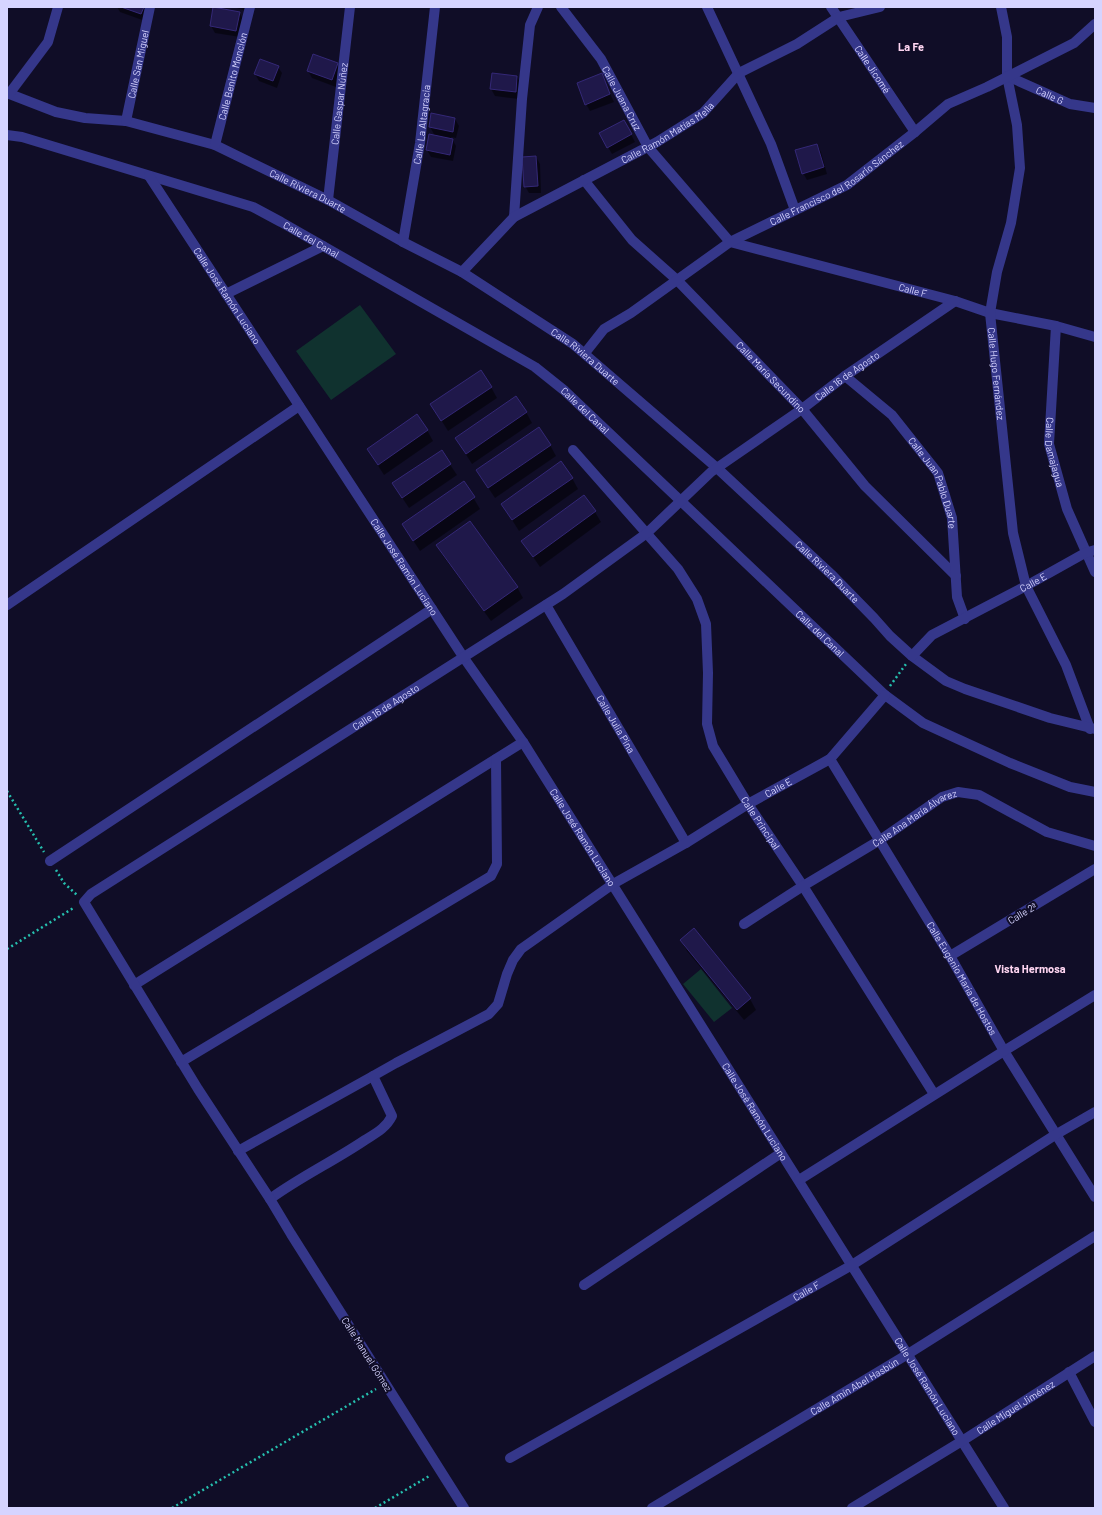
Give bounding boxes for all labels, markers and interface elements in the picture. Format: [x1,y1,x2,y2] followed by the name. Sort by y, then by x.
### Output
[125,29,151,100] street label: Calle San Miguel
[216,31,249,121] street label: Calle Benito Monción
[898,40,924,53] district label: La Fe
[852,43,893,96] street label: Calle Jicomé
[328,61,350,145] street label: Calle Gaspar Núñez
[600,64,644,133] street label: Calle Juana Cruz
[410,84,432,165] street label: Calle La Altagracia
[1034,84,1066,107] street label: Calle G
[619,99,716,166] street label: Calle Ramón Matías Mella
[768,137,906,228] street label: Calle Francisco del Rosario Sánchez
[268,166,348,215] street label: Calle Riviera Duarte
[281,219,341,260] street label: Calle del Canal
[191,245,263,346] street label: Calle José Ramón Luciano
[898,281,929,300] street label: Calle F
[549,325,622,387] street label: Calle Riviera Duarte
[986,327,1007,421] street label: Calle Hugo Fernández
[734,339,808,415] street label: Calle María Secundino
[812,348,882,403] street label: Calle 16 de Agosto
[559,384,612,436] street label: Calle del Canal
[1043,417,1067,488] street label: Calle Damajagua
[906,435,959,529] street label: Calle Juan Pablo Duarte
[368,516,441,618] street label: Calle José Ramón Luciano
[793,538,862,605] street label: Calle Riviera Duarte
[1017,570,1049,594] street label: Calle E
[793,608,847,659] street label: Calle del Canal
[350,681,421,732] street label: Calle 16 de Agosto
[594,693,638,755] street label: Calle Julia Pina
[763,775,794,800] street label: Calle E
[548,786,618,889] street label: Calle José Ramón Luciano
[870,787,959,849] street label: Calle Ana María Álvarez
[739,794,783,852] street label: Calle Principal
[1005,900,1039,926] street label: Calle 2ª
[924,919,1000,1037] street label: Calle Eugenio María de Hostos
[994,962,1066,975] district label: Vista Hermosa
[720,1060,790,1163] street label: Calle José Ramón Luciano
[791,1278,822,1303] street label: Calle F
[339,1315,395,1394] street label: Calle Manuel Gómez
[892,1335,963,1437] street label: Calle José Ramón Luciano
[808,1355,901,1417] street label: Calle Amín Abel Hasbún
[974,1377,1057,1436] street label: Calle Miguel Jiménez

